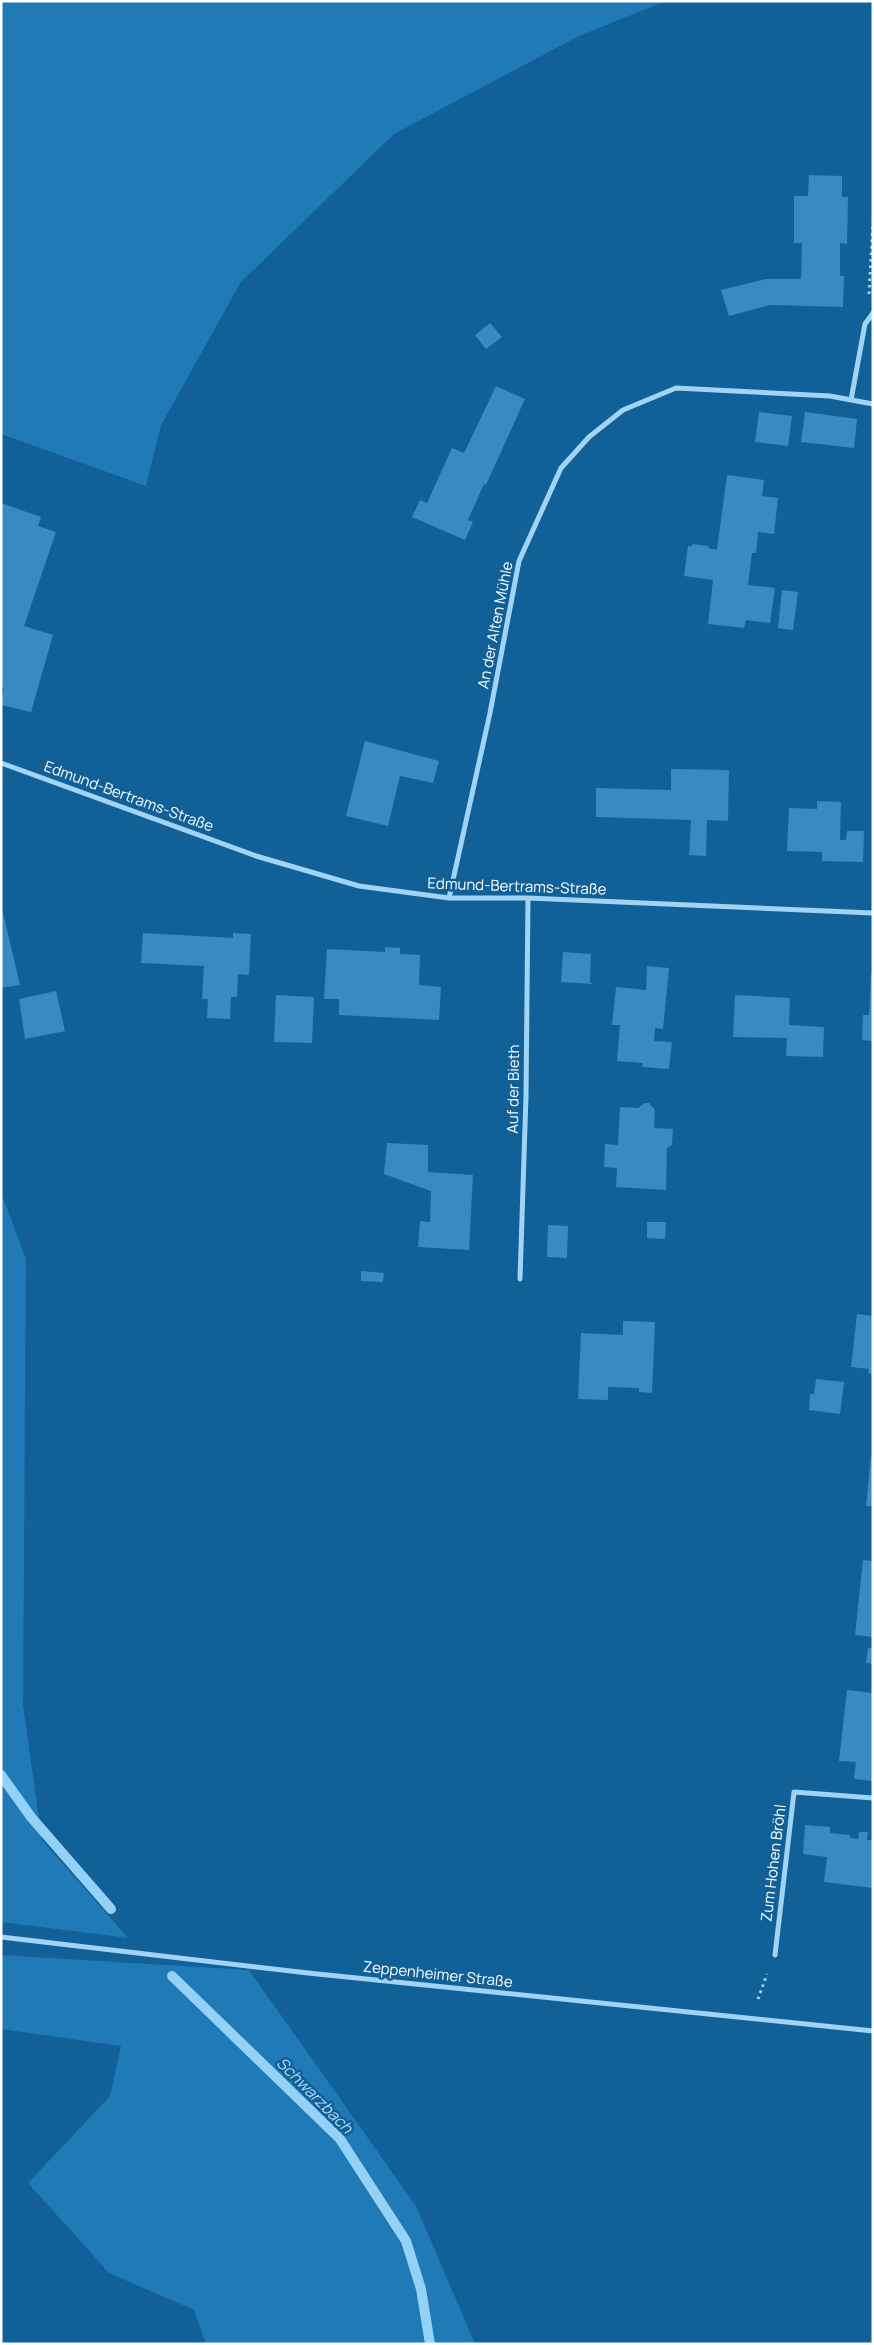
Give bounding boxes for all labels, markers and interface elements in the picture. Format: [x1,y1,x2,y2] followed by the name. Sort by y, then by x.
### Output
[472,559,518,690] street label: An der Alten Mühle
[41,755,217,837] street label: Edmund-Bertrams-Straße
[427,872,607,900] street label: Edmund-Bertrams-Straße
[502,1044,524,1134] street label: Auf der Bieth
[755,1803,791,1923] street label: Zum Hohen Bröhl
[362,1956,514,1992] street label: Zeppenheimer Straße
[272,2052,358,2138] water label: Schwarzbach

